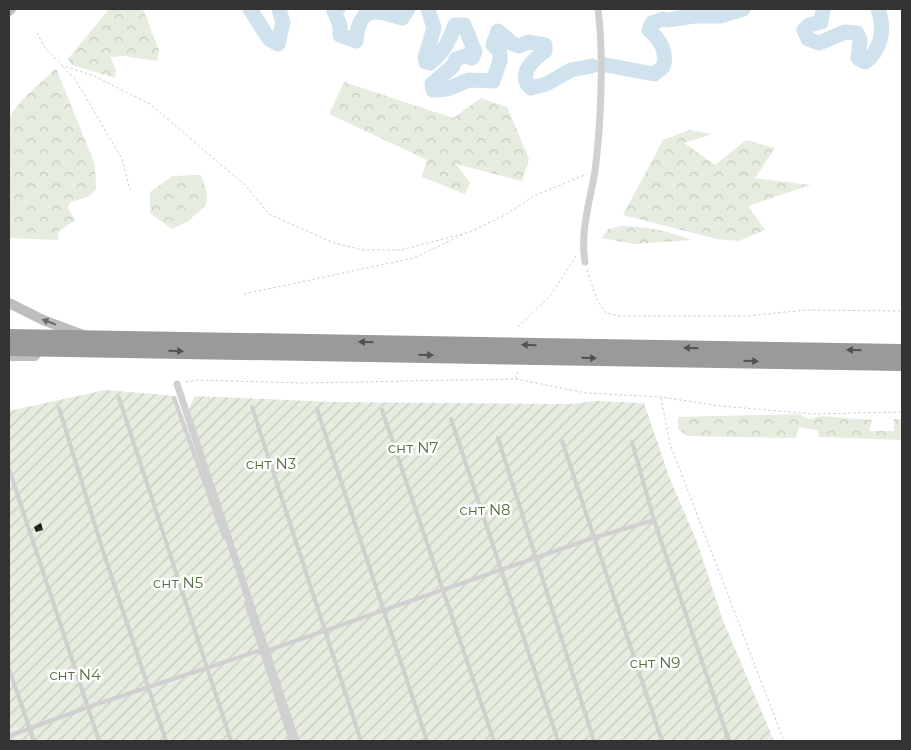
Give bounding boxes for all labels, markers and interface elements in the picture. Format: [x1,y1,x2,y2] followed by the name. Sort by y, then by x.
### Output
[41,318,56,326] one-way arrow
[358,338,374,346] one-way arrow
[520,341,536,349] one-way arrow
[683,343,699,351] one-way arrow
[845,346,861,354] one-way arrow
[168,347,184,355] one-way arrow
[418,351,434,359] one-way arrow
[581,354,597,362] one-way arrow
[743,357,759,365] one-way arrow
[388,438,438,457] park label: снт N7
[246,454,296,473] park label: снт N3
[459,500,511,519] park label: снт N8
[153,573,203,592] park label: снт N5
[630,653,680,672] park label: снт N9
[49,665,101,684] park label: снт N4

